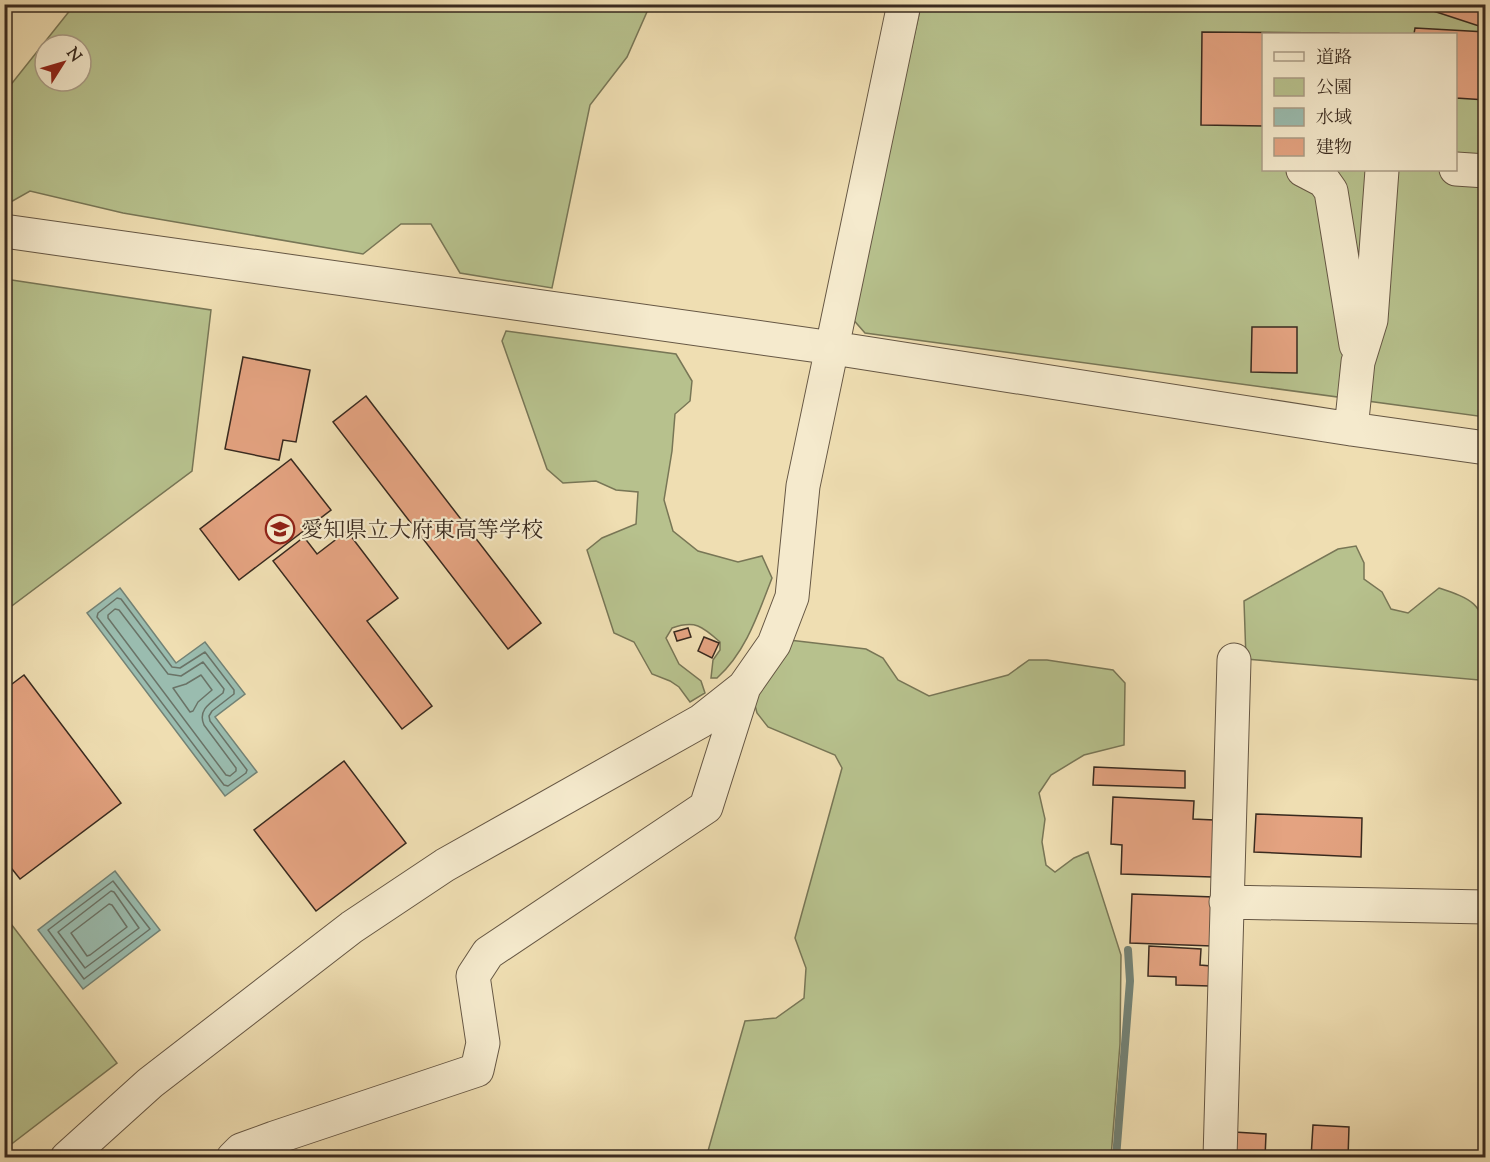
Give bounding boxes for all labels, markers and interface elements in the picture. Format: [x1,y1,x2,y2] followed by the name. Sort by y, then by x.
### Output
[33,33,93,93] north arrow
[1262,33,1457,171] legend
[60,43,86,68] text: N
[1316,46,1352,72] text: 道路
[1316,76,1352,102] text: 公園
[1316,106,1352,132] text: 水域
[1316,136,1352,162] text: 建物
[264,513,296,545] school or university icon: 愛知県立大府東高等学校
[301,516,543,548] place label: 愛知県立大府東高等学校

